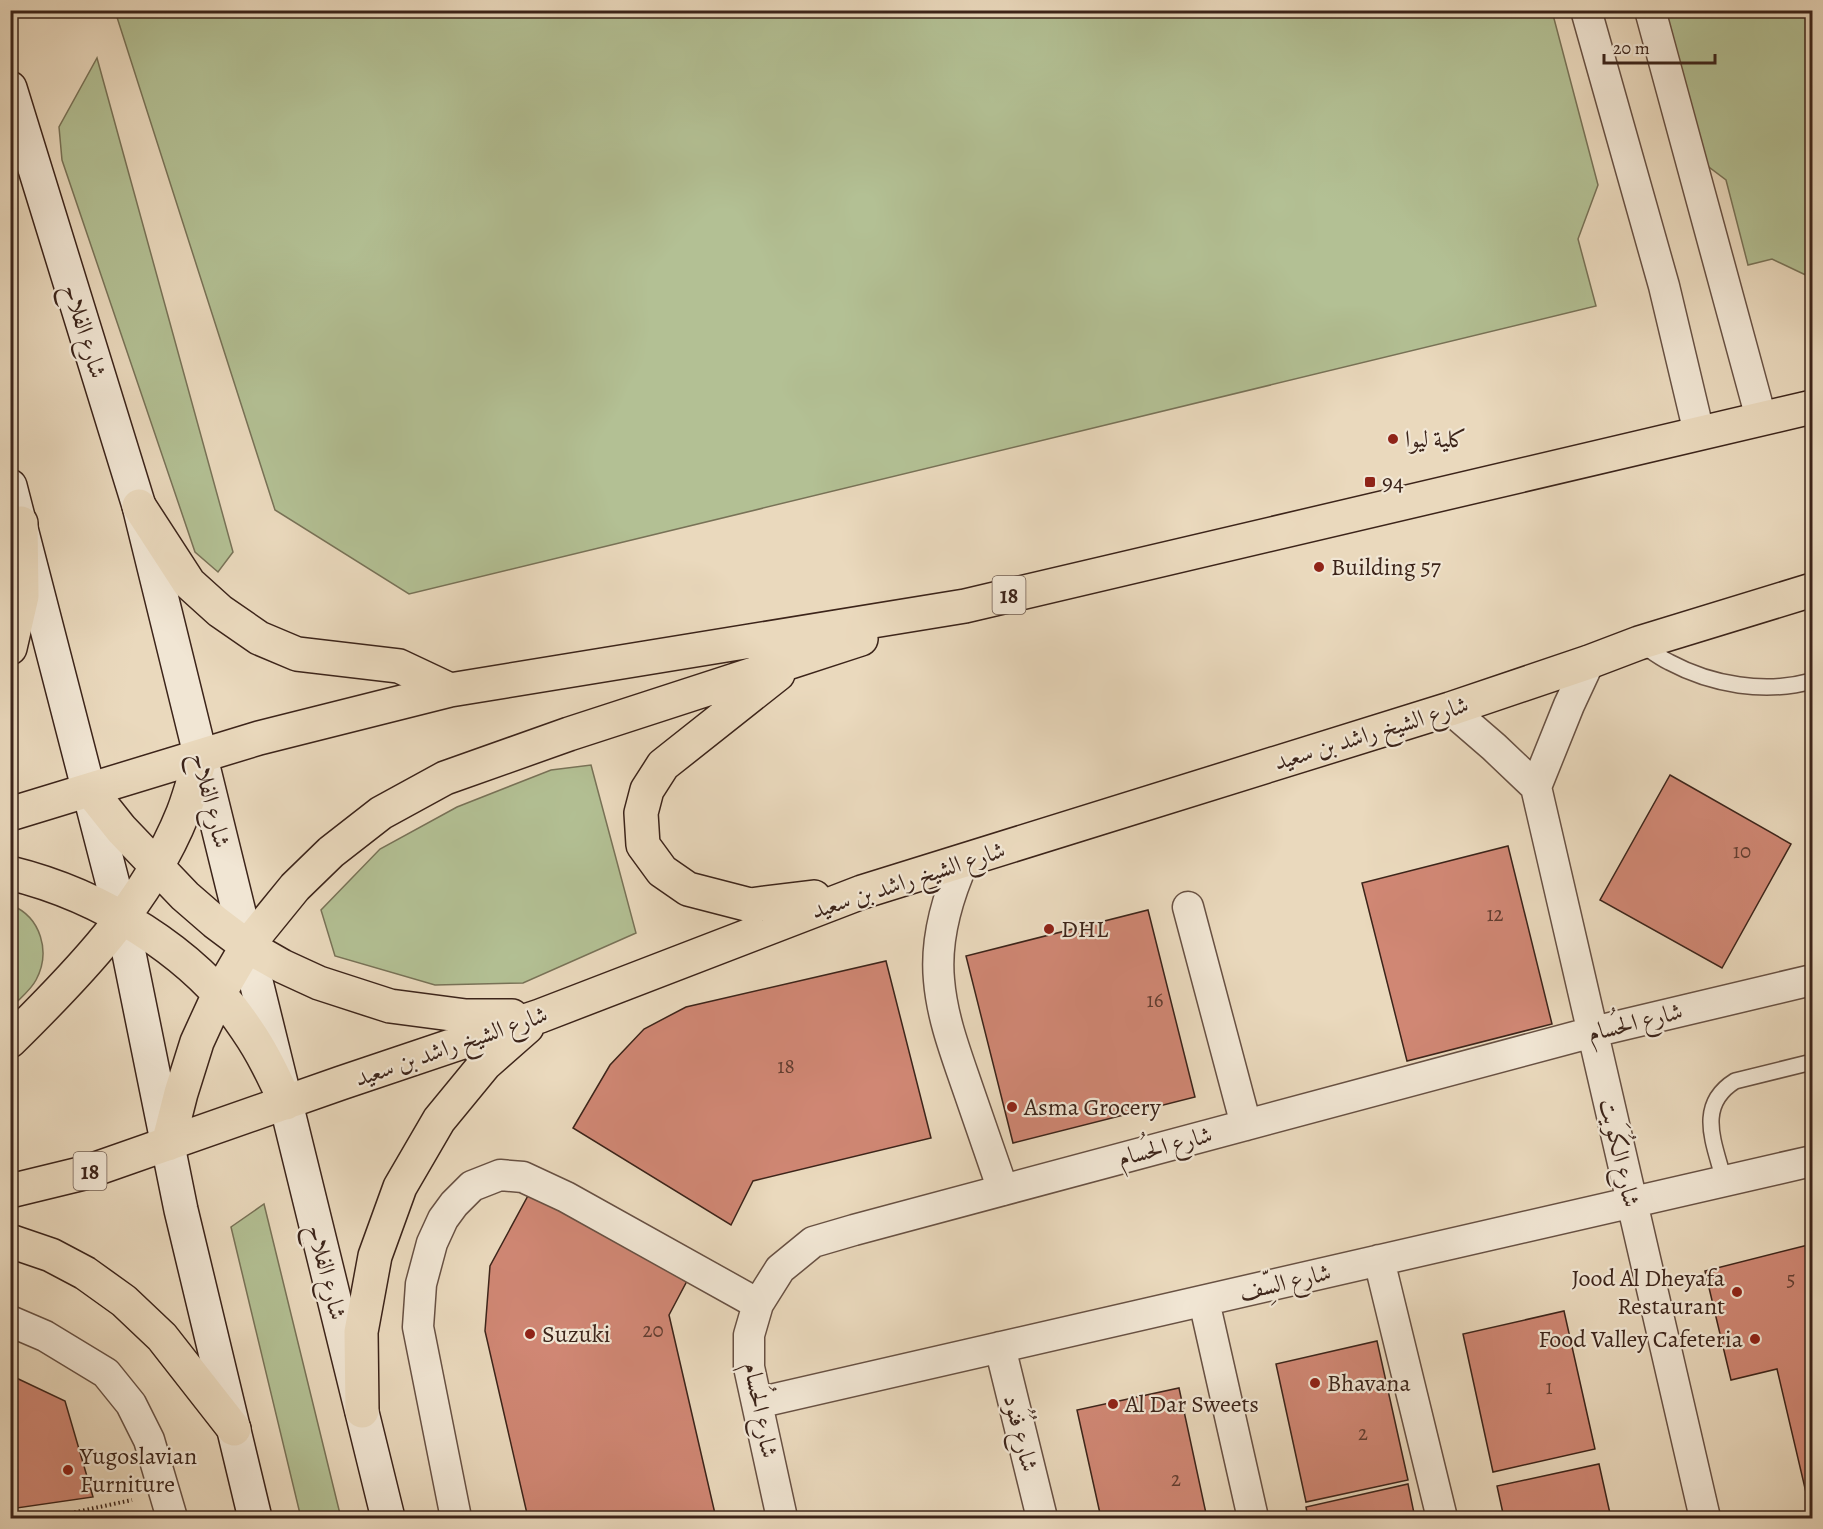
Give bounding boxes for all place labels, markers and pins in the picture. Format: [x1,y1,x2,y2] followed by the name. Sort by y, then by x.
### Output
[1405,423,1467,455] place label: كلية ليوا
[1386,432,1400,446] marker: كلية ليوا
[1382,466,1404,498] place label: 94
[1363,475,1377,489] marker: 94
[1331,551,1442,583] place label: Building 57
[1312,560,1326,574] marker: Building 57
[1061,913,1109,945] place label: DHL
[1042,922,1056,936] marker: DHL
[1023,1091,1161,1123] place label: Asma Grocery
[1005,1100,1019,1114] marker: Asma Grocery
[1572,1262,1726,1322] place label: Jood Al Dheyafa Restaurant
[1730,1285,1744,1299] marker: Jood Al Dheyafa Restaurant
[542,1318,610,1350] place label: Suzuki
[1538,1323,1744,1355] place label: Food Valley Cafeteria
[523,1327,537,1341] marker: Suzuki
[1748,1332,1762,1346] marker: Food Valley Cafeteria
[1327,1367,1412,1399] place label: Bhavana
[1308,1376,1322,1390] marker: Bhavana
[1124,1388,1259,1420] place label: Al Dar Sweets
[1106,1397,1120,1411] marker: Al Dar Sweets
[79,1440,197,1500] place label: Yugoslavian Furniture
[61,1463,75,1477] marker: Yugoslavian Furniture

